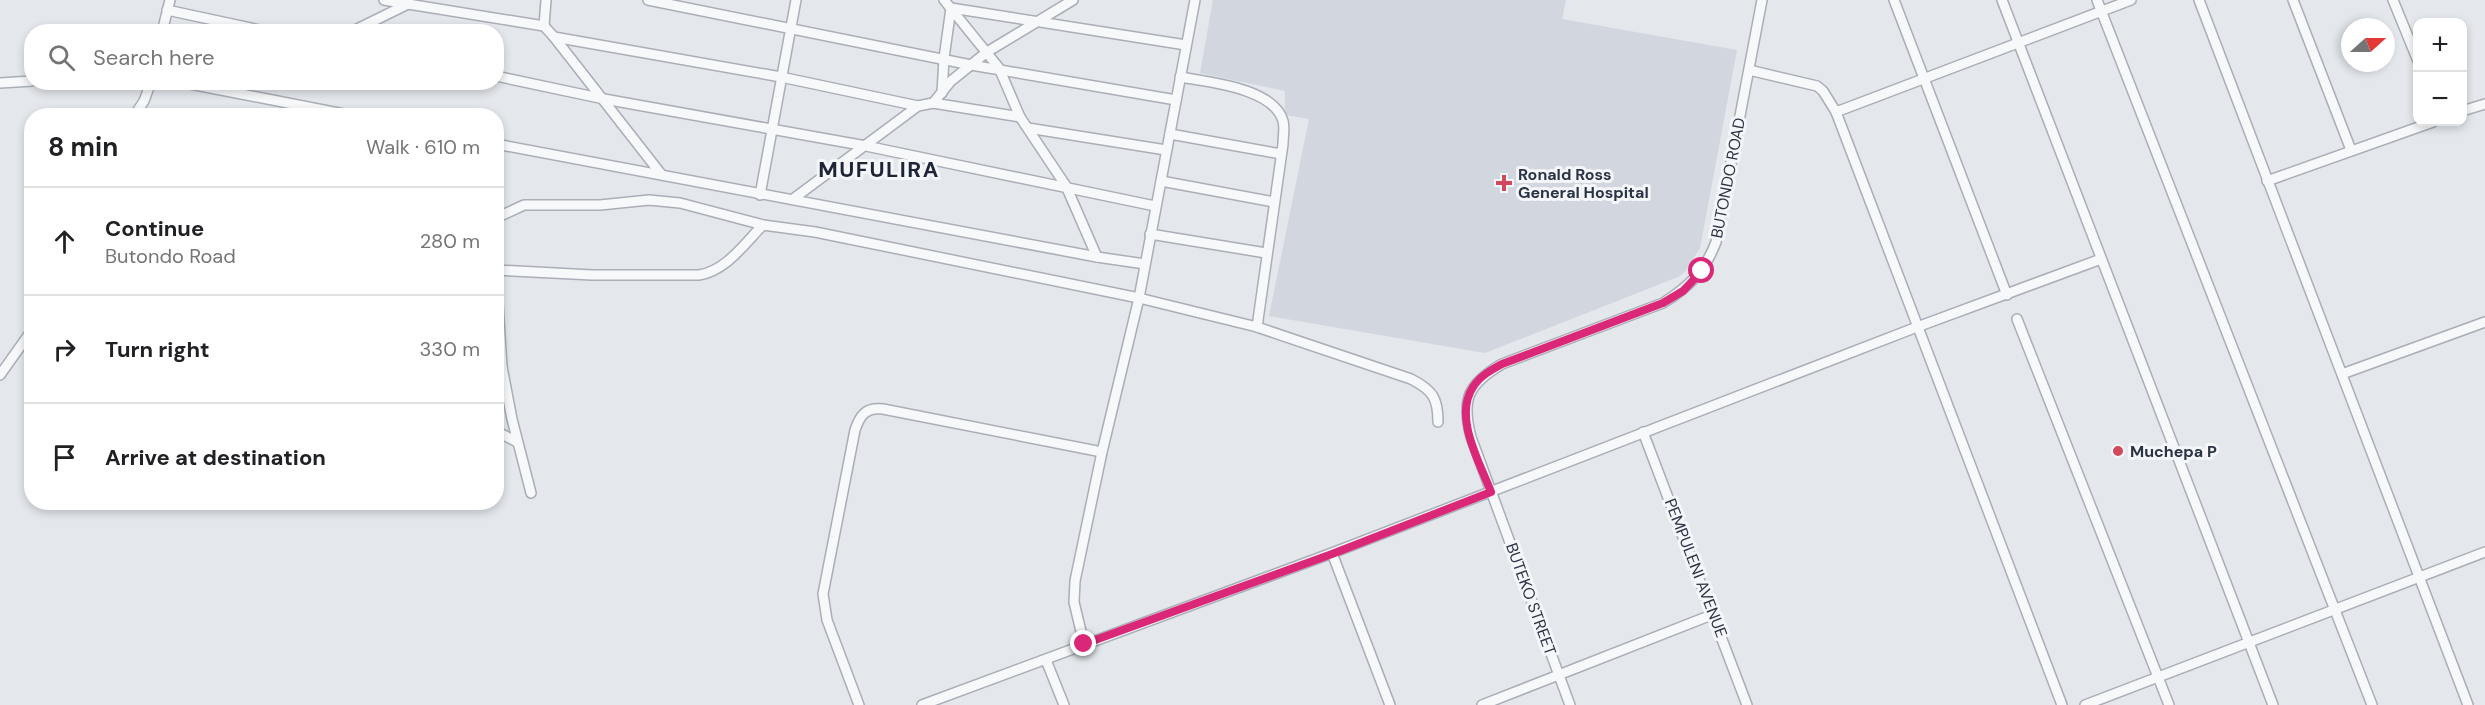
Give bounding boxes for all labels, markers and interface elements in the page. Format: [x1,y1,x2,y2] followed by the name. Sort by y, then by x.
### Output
[2341,18,2395,72] north arrow
[2413,18,2467,126] map controls
[2413,18,2467,72] button: +
[24,24,504,90] search box
[45,41,78,74] icon: search
[93,43,214,72] text: Search here
[2413,72,2467,126] button: −
[1706,116,1750,240] street label: BUTONDO ROAD
[48,130,118,164] text: 8 min
[366,134,480,160] text: Walk · 610 m
[818,155,940,184] district label: MUFULIRA
[1518,164,1649,203] place label: Ronald Ross General Hospital
[1495,174,1513,192] marker: Ronald Ross General Hospital
[105,214,204,243] text: Continue
[48,225,81,258] icon: ahead
[420,228,480,254] text: 280 m
[105,243,236,269] text: Butondo Road
[1688,257,1714,283] route start
[48,333,81,366] icon: right
[105,335,210,364] text: Turn right
[420,336,480,362] text: 330 m
[48,441,81,474] icon: arrive
[2130,441,2217,462] place label: Muchepa P
[105,443,326,472] text: Arrive at destination
[2111,444,2125,458] marker: Muchepa P
[1660,495,1732,641] street label: PEMPULENI AVENUE
[1501,540,1561,658] street label: BUTEKO STREET
[1070,630,1096,656] route end

